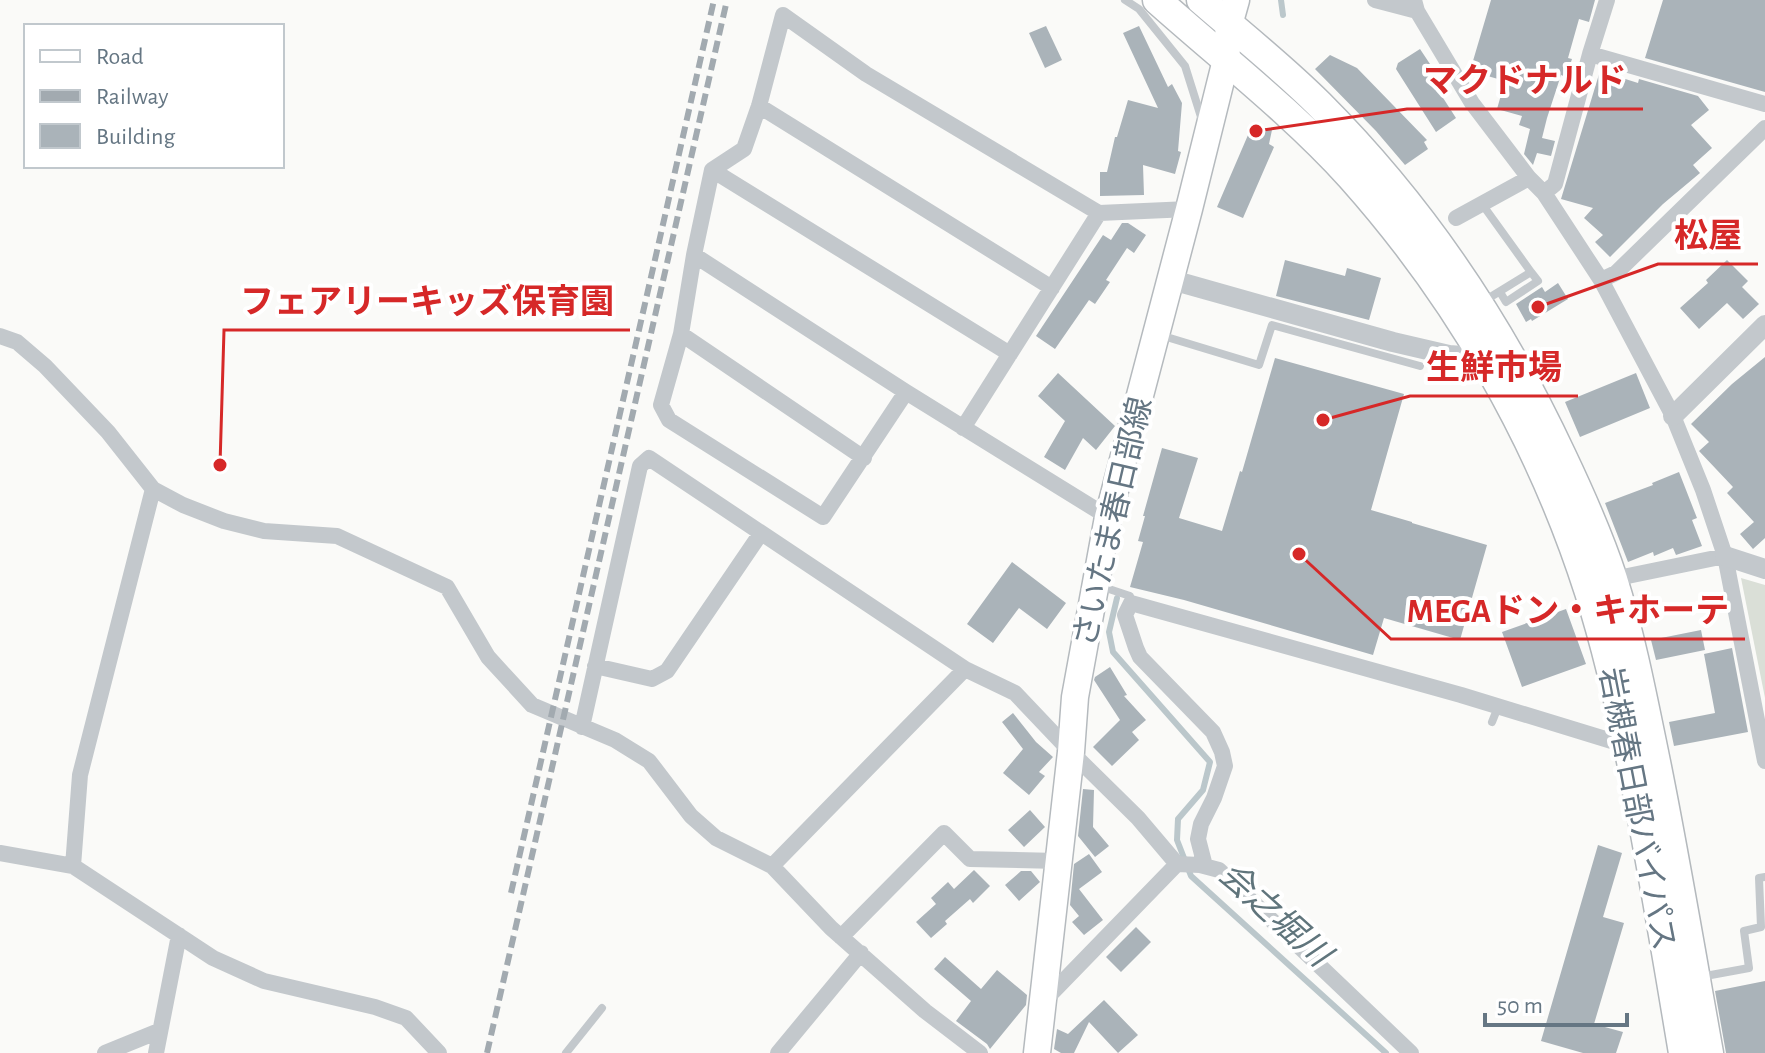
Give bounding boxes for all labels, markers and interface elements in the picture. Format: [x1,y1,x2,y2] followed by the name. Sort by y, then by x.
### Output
[24,24,284,168] legend
[96,45,144,69] text: Road
[1407,51,1643,109] callout: マクドナルド
[1423,63,1627,99] text: マクドナルド
[96,85,168,109] text: Railway
[96,125,175,149] text: Building
[1658,206,1758,264] callout: 松屋
[1674,218,1742,254] text: 松屋
[224,272,630,330] callout: フェアリーキッズ保育園
[240,283,614,320] text: フェアリーキッズ保育園
[1410,338,1578,396] callout: 生鮮市場
[1426,349,1562,386] text: 生鮮市場
[1067,394,1157,650] street label: さいたま春日部線
[1391,581,1745,639] callout: MEGAドン・キホーテ
[1407,594,1729,629] text: MEGAドン・キホーテ
[1594,665,1681,953] street label: 岩槻春日部バイパス
[1212,855,1339,975] water label: 会之堀川
[1485,977,1627,1027] scale bar
[1497,994,1543,1018] text: 50 m

